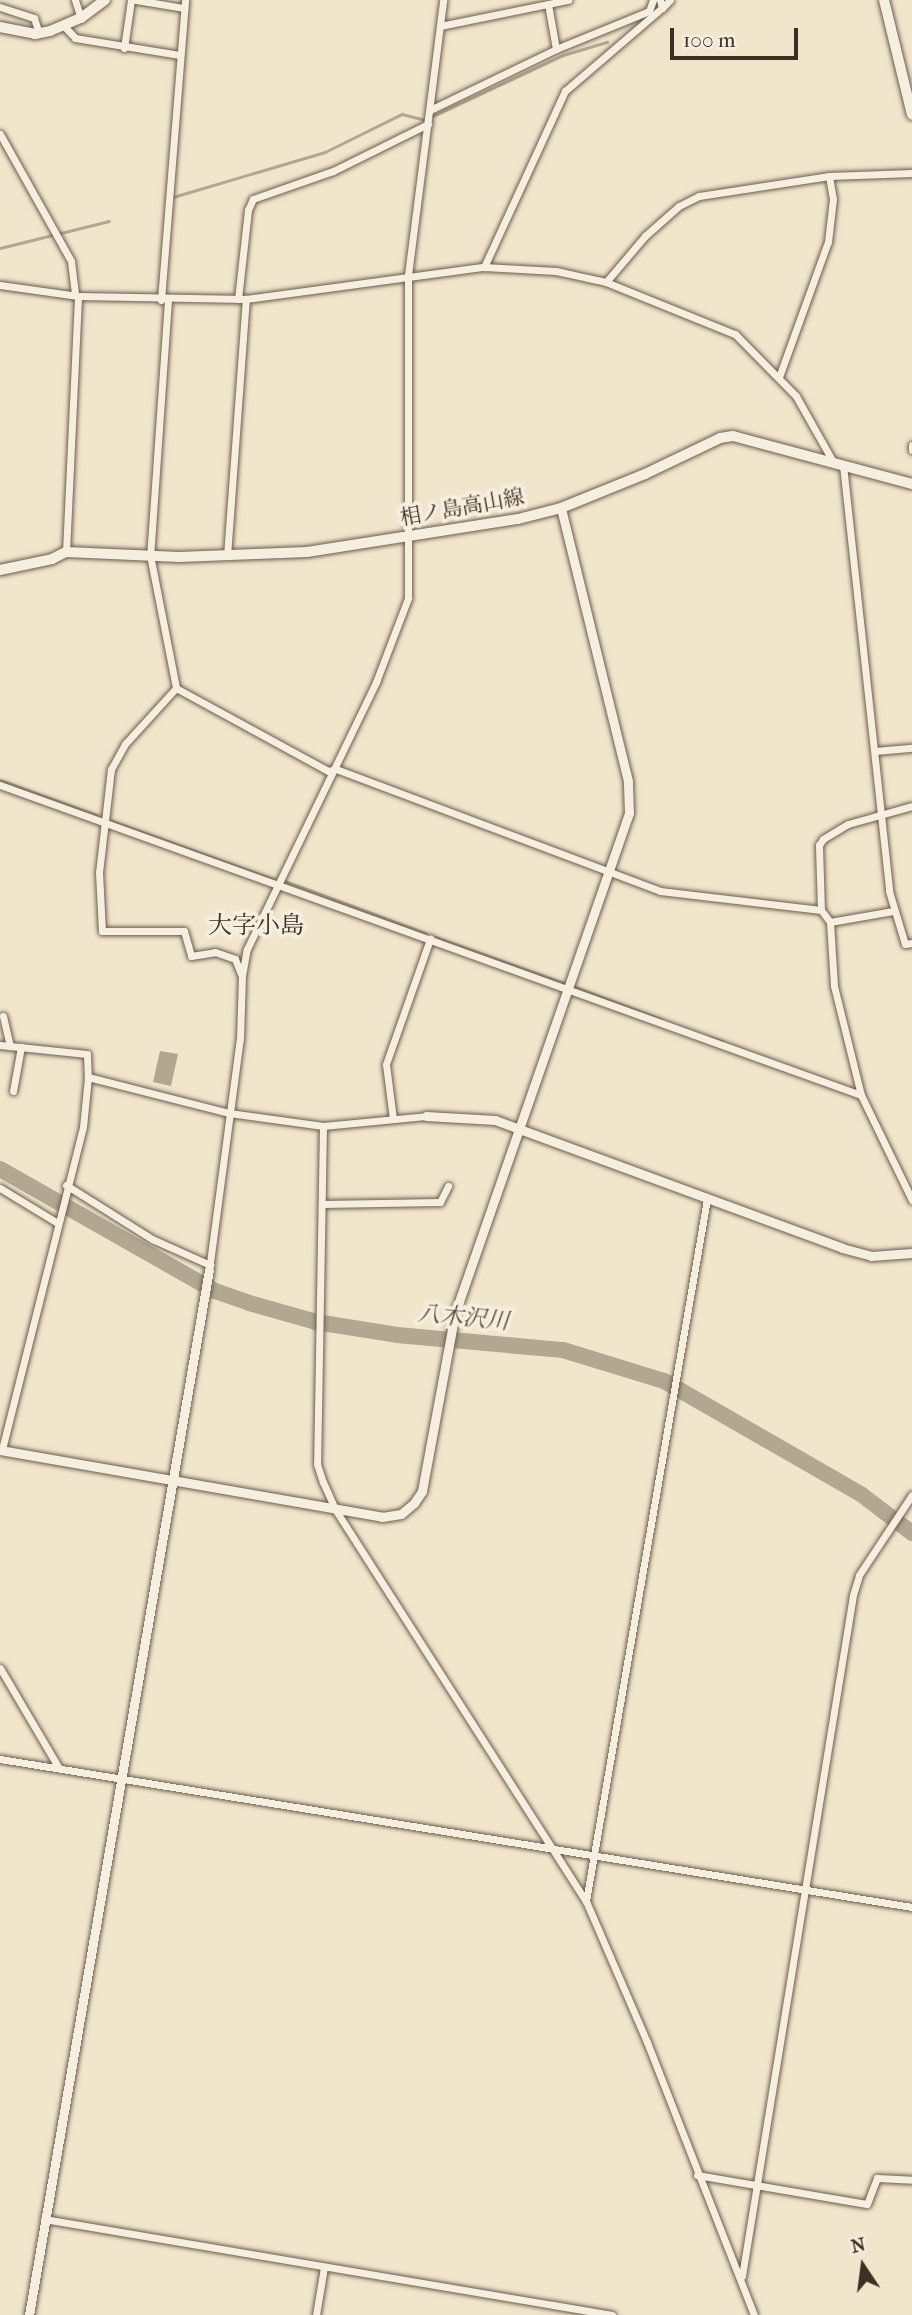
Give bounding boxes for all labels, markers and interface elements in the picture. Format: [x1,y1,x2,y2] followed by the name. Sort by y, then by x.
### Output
[674,14,802,58] scale bar
[683,28,736,52] text: 100 m
[398,484,526,530] street label: 相ノ島高山線
[208,912,304,940] district label: 大字小島
[416,1300,510,1336] water label: 八木沢川
[828,2231,898,2301] north arrow
[849,2233,868,2258] text: N

